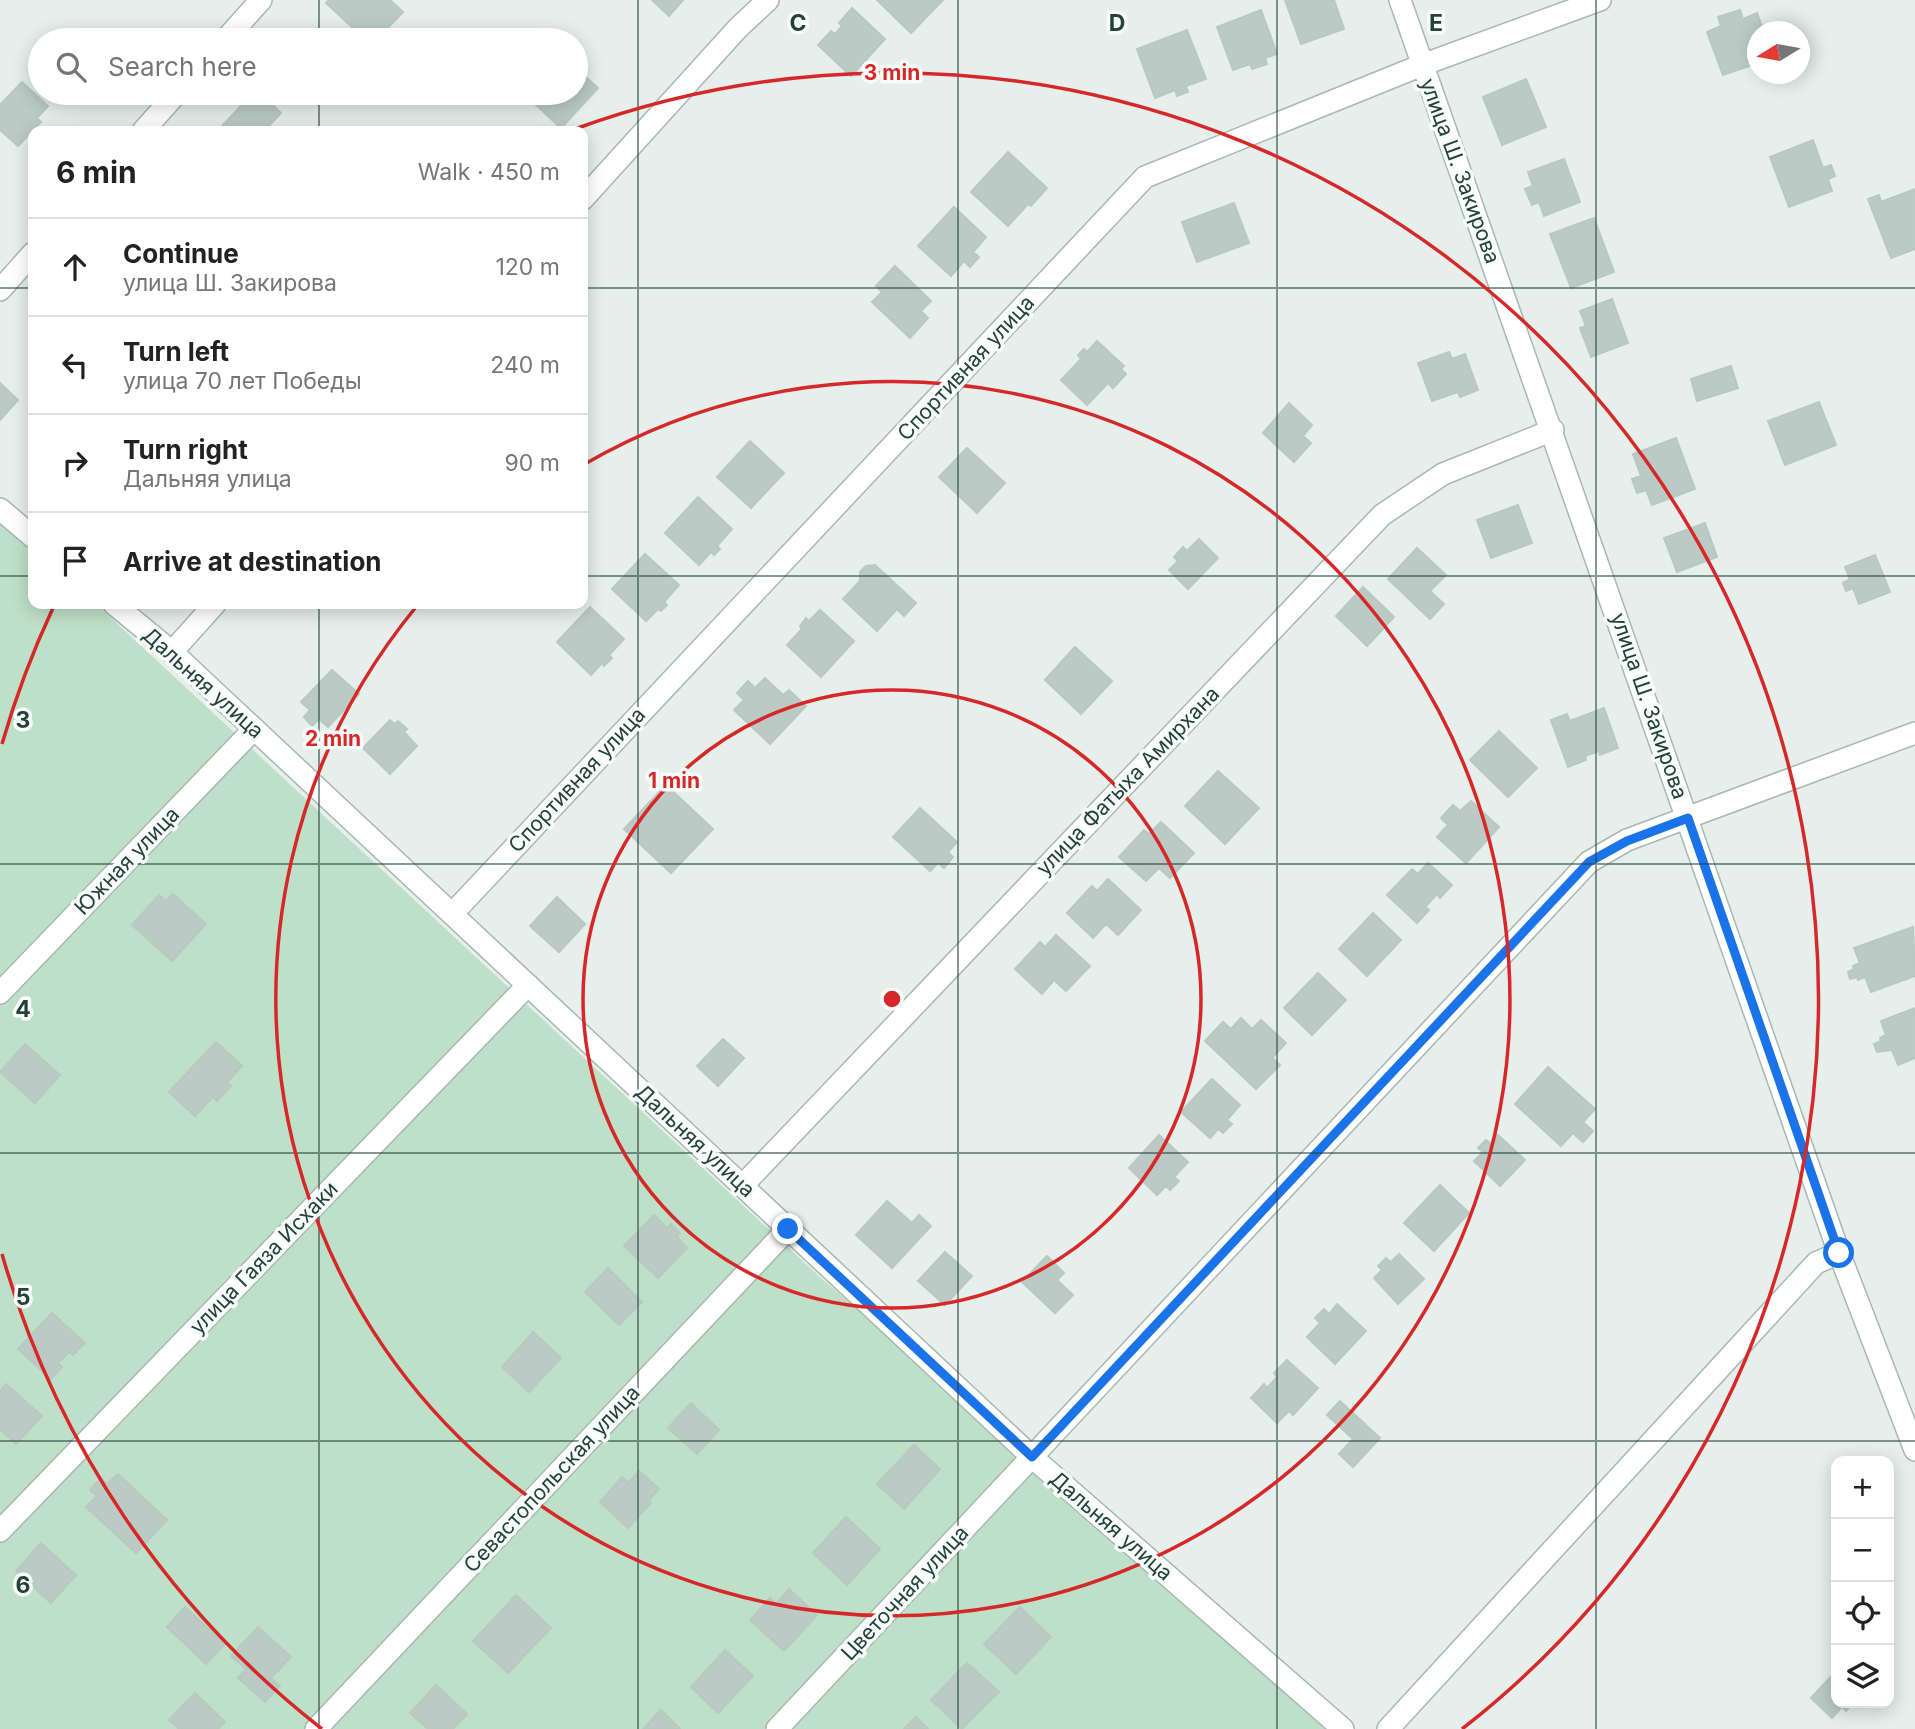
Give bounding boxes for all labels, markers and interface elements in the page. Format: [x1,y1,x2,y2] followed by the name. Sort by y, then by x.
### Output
[789,9,807,37] text: C
[1109,9,1125,37] text: D
[1429,9,1443,37] text: E
[1747,21,1810,84] north arrow
[28,28,588,105] search box
[52,48,90,86] icon: search
[108,51,257,82] text: Search here
[864,60,920,85] text: 3 min
[1415,75,1506,267] street label: улица Ш. Закирова
[56,154,137,190] text: 6 min
[418,158,560,186] text: Walk · 450 m
[123,238,239,269] text: Continue
[56,248,94,286] icon: ahead
[495,253,560,281] text: 120 m
[123,269,337,297] text: улица Ш. Закирова
[892,290,1039,445] street label: Спортивная улица
[123,336,229,367] text: Turn left
[56,346,94,384] icon: left
[490,351,560,379] text: 240 m
[123,367,362,395] text: улица 70 лет Победы
[123,434,248,465] text: Turn right
[56,444,94,482] icon: right
[505,449,560,477] text: 90 m
[123,465,292,493] text: Дальняя улица
[56,542,94,580] icon: arrive
[123,546,382,577] text: Arrive at destination
[1606,609,1693,802] street label: улица Ш. Закирова
[138,622,269,743] street label: Дальняя улица
[1031,681,1224,880] street label: улица Фатыха Амирхана
[503,702,650,857] street label: Спортивная улица
[16,706,30,734] text: 3
[305,726,361,751] text: 2 min
[648,768,700,793] text: 1 min
[69,802,184,920] street label: Южная улица
[880,987,904,1011] centre of rings
[15,995,31,1023] text: 4
[630,1079,760,1202] street label: Дальняя улица
[184,1176,343,1339] street label: улица Гаяза Исхаки
[772,1213,803,1244] route end
[1823,1237,1854,1268] route start
[16,1283,30,1311] text: 5
[458,1380,645,1577] street label: Севастопольская улица
[1831,1456,1894,1708] map controls
[1831,1456,1894,1519] button: +
[1045,1466,1178,1586] street label: Дальняя улица
[1831,1519,1894,1582] button: −
[836,1520,973,1665] street label: Цветочная улица
[16,1571,30,1599] text: 6
[1831,1582,1894,1645] button: locate
[1831,1645,1894,1708] button: layers

